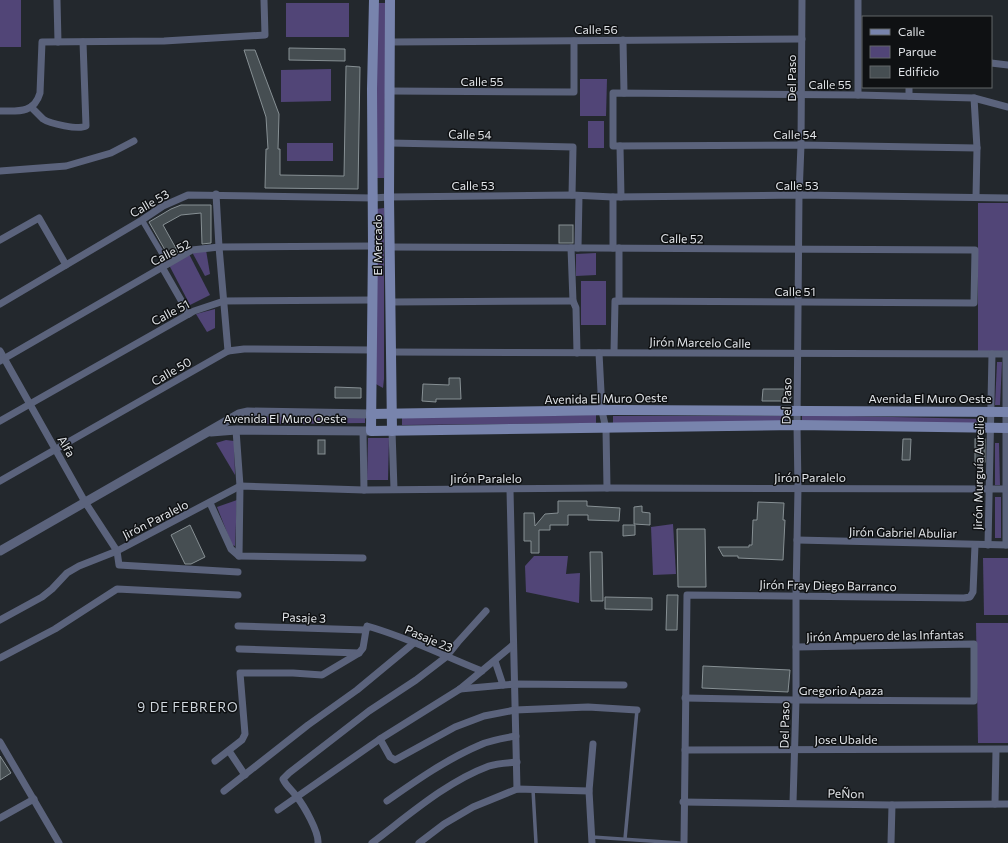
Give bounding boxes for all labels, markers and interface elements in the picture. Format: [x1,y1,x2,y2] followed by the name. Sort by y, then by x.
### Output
[862,16,992,88] legend
[574,22,618,36] street label: Calle 56
[898,24,925,38] text: Calle
[898,44,936,58] text: Parque
[784,55,798,101] street label: Del Paso
[898,64,939,78] text: Edificio
[460,74,504,88] street label: Calle 55
[808,77,852,91] street label: Calle 55
[448,127,492,141] street label: Calle 54
[773,127,817,141] street label: Calle 54
[452,178,495,192] street label: Calle 53
[776,178,819,192] street label: Calle 53
[127,186,171,220] street label: Calle 53
[370,214,384,276] street label: El Mercado
[660,231,704,245] street label: Calle 52
[148,236,193,268] street label: Calle 52
[774,284,816,298] street label: Calle 51
[149,296,191,328] street label: Calle 51
[649,334,751,351] street label: Jirón Marcelo Calle
[148,354,194,388] street label: Calle 50
[779,377,793,425] street label: Del Paso
[544,390,668,406] street label: Avenida El Muro Oeste
[869,391,991,405] street label: Avenida El Muro Oeste
[224,411,346,425] street label: Avenida El Muro Oeste
[970,416,987,530] street label: Jirón Murguía Aurelio
[55,433,79,459] street label: Alfa
[774,470,846,485] street label: Jirón Paralelo
[450,471,522,486] street label: Jirón Paralelo
[120,496,191,542] street label: Jirón Paralelo
[849,524,958,541] street label: Jirón Gabriel Abuliar
[759,577,897,594] street label: Jirón Fray Diego Barranco
[282,609,326,625] street label: Pasaje 3
[403,622,455,654] street label: Pasaje 23
[806,627,964,644] street label: Jirón Ampuero de las Infantas
[799,683,883,697] street label: Gregorio Apaza
[137,699,239,715] district label: 9 DE FEBRERO
[777,701,791,749] street label: Del Paso
[814,732,878,747] street label: Jose Ubalde
[828,786,864,800] street label: PeÑon

